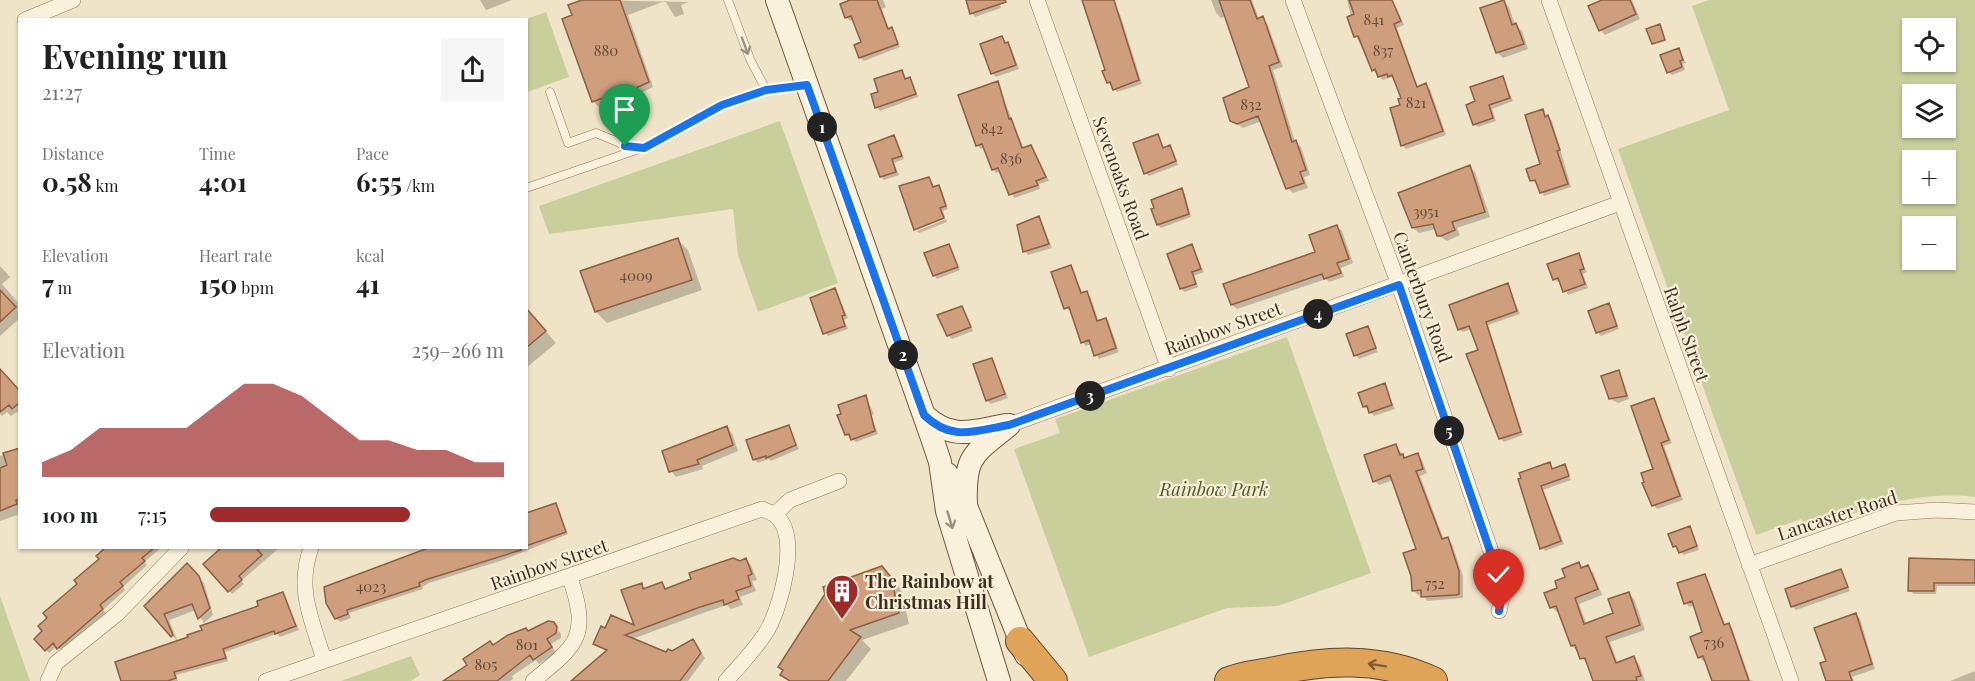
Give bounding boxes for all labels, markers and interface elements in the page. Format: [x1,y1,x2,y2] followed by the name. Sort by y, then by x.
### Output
[1364,9,1385,29] house number: 841
[1902,18,1956,270] map controls
[1902,18,1956,72] button: locate
[42,33,228,77] text: Evening run
[741,36,752,55] one-way arrow
[441,38,504,101] button: share
[594,40,618,60] house number: 880
[1373,40,1393,60] house number: 837
[42,78,82,105] text: 21:27
[599,84,650,146] pin
[1902,84,1956,138] button: layers
[1406,92,1427,112] house number: 821
[608,93,641,126] icon: arrive
[1240,94,1262,114] house number: 832
[807,112,837,142] pin: 1
[1088,113,1155,243] street label: Sevenoaks Road
[819,116,825,137] text: 1
[981,118,1003,138] house number: 842
[42,143,104,164] text: Distance
[199,143,236,164] text: Time
[356,143,389,164] text: Pace
[1000,148,1022,168] house number: 836
[1902,150,1956,204] button: +
[42,164,92,199] text: 0.58
[199,164,247,199] text: 4:01
[356,164,402,199] text: 6:55
[92,175,118,196] text: km
[402,175,435,196] text: /km
[1413,201,1440,221] house number: 3951
[1902,216,1956,270] button: −
[1388,228,1458,366] street label: Canterbury Road
[42,245,109,266] text: Elevation
[199,245,272,266] text: Heart rate
[356,245,385,266] text: kcal
[619,265,653,285] house number: 4009
[42,266,54,301] text: 7
[199,266,237,301] text: 150
[356,266,380,301] text: 41
[54,277,72,298] text: m
[237,277,274,298] text: bpm
[1659,283,1716,385] street label: Ralph Street
[1161,296,1285,360] street label: Rainbow Street
[1303,299,1333,329] pin: 4
[1314,303,1322,324] text: 4
[42,336,125,363] text: Elevation
[412,336,504,363] text: 259–266 m
[888,340,918,370] pin: 2
[899,344,907,365] text: 2
[1075,381,1105,411] pin: 3
[1086,385,1094,406] text: 3
[1434,416,1464,446] pin: 5
[1445,420,1453,441] text: 5
[1159,477,1268,501] park label: Rainbow Park
[1774,484,1900,546] street label: Lancaster Road
[42,501,98,528] text: 100 m
[138,501,167,528] text: 7:15
[945,510,956,529] one-way arrow
[487,532,612,595] street label: Rainbow Street
[1473,549,1524,611] pin
[1482,558,1515,591] icon: check
[865,569,994,614] place label: The Rainbow at Christmas Hill
[824,573,860,620] building icon: The Rainbow at Christmas Hill
[1425,573,1445,593] house number: 752
[356,576,386,596] house number: 4023
[1704,632,1725,652] house number: 736
[516,634,539,654] house number: 801
[474,654,498,674] house number: 805
[1368,659,1388,670] one-way arrow

